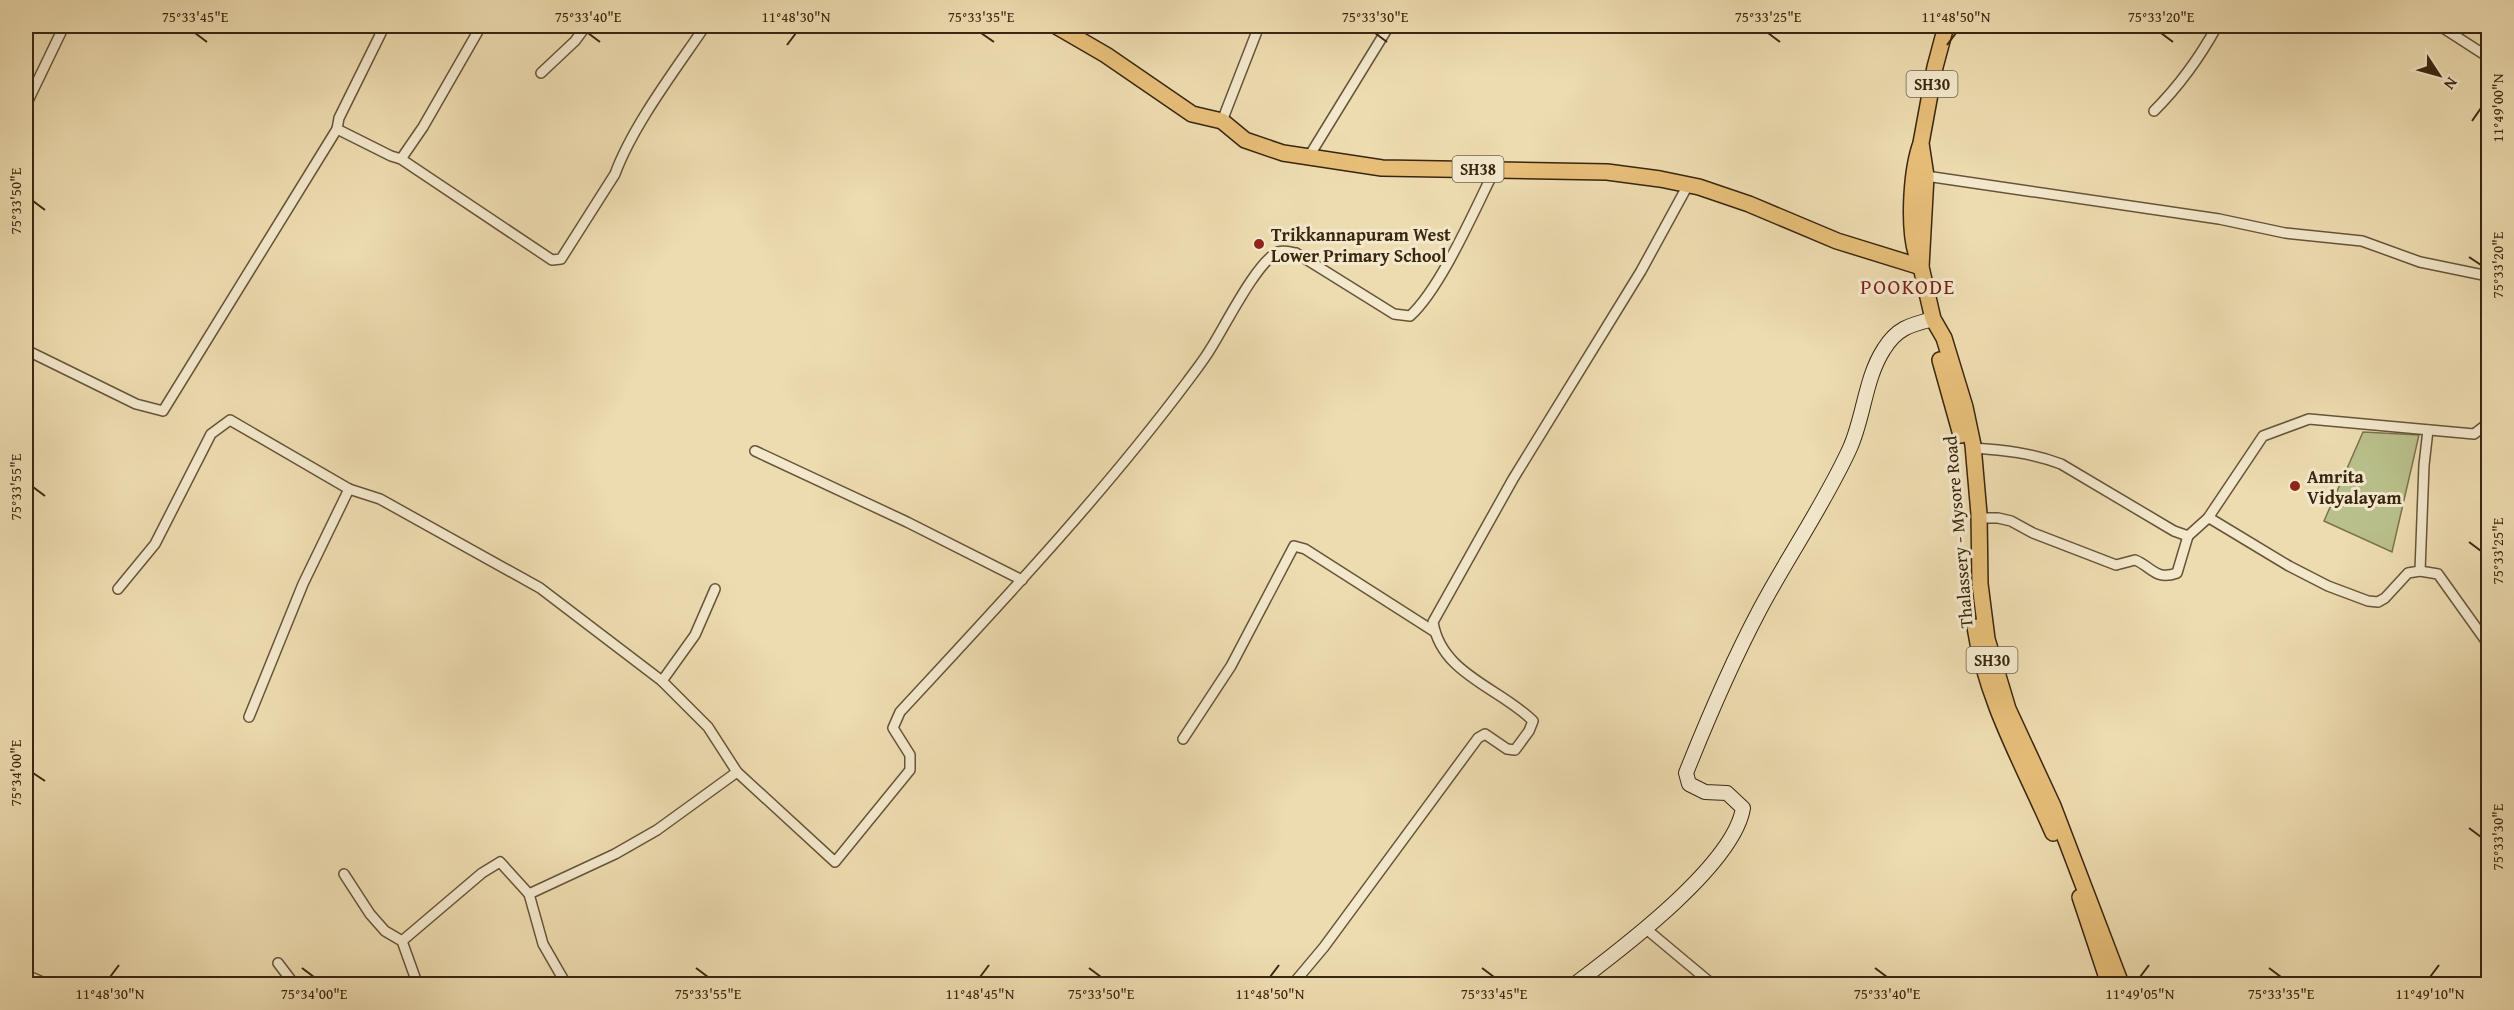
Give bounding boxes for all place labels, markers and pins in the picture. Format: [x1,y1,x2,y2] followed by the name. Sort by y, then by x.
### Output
[1271,221,1451,269] place label: Trikkannapuram West Lower Primary School
[1252,237,1266,251] marker: Trikkannapuram West Lower Primary School
[2307,463,2402,511] place label: Amrita Vidyalayam
[2288,479,2302,493] marker: Amrita Vidyalayam

